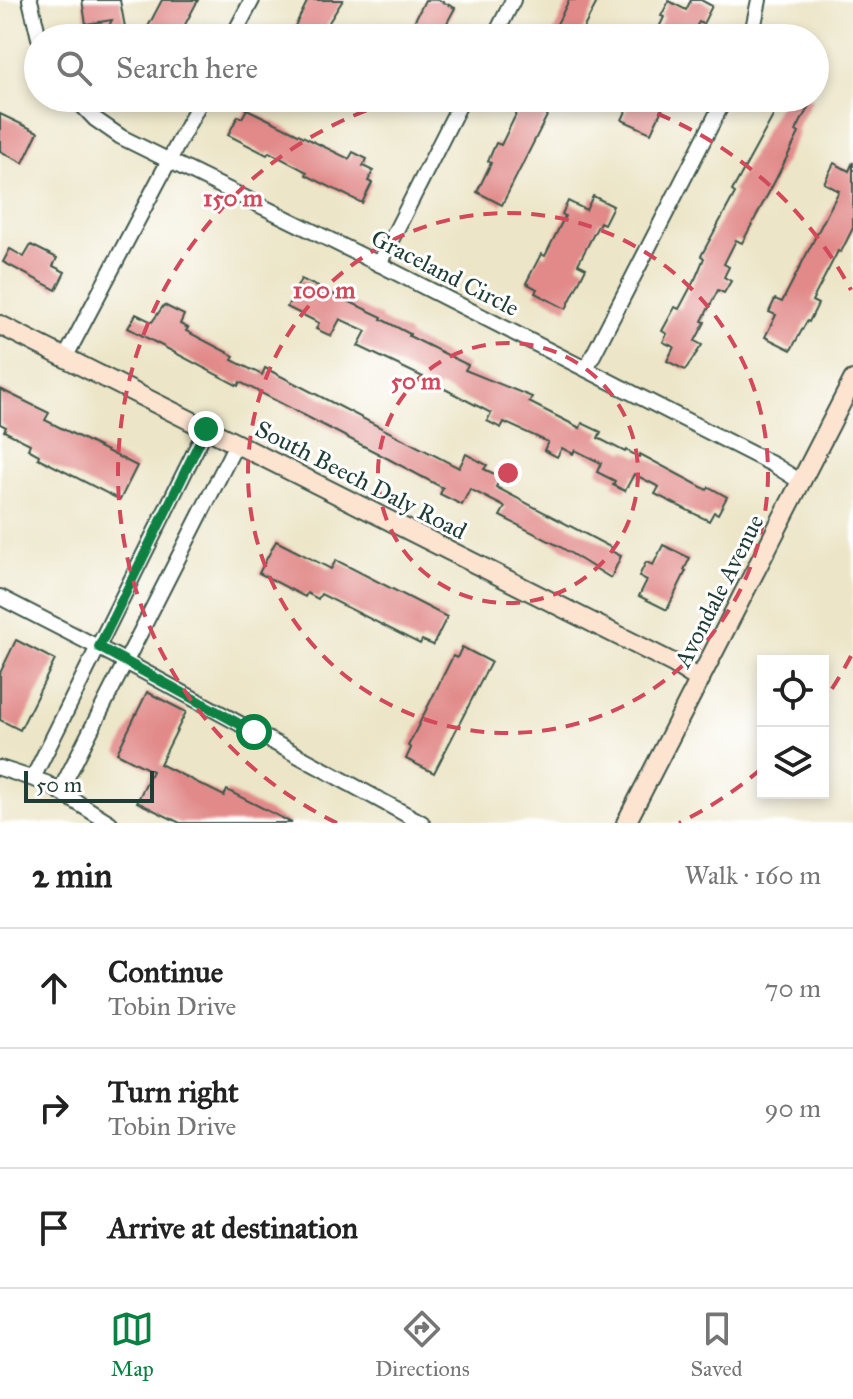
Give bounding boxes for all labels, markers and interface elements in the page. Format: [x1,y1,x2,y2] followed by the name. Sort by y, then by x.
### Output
[24,24,829,112] search box
[52,46,96,90] icon: search
[116,50,258,86] text: Search here
[203,183,264,213] text: 150 m
[366,223,524,323] street label: Graceland Circle
[293,275,356,305] text: 100 m
[391,366,442,396] text: 50 m
[188,411,224,447] route end
[250,414,472,546] street label: South Beech Daly Road
[494,459,522,487] centre of rings
[667,510,770,673] street label: Avondale Avenue
[757,655,829,799] map controls
[757,655,829,727] button: locate
[236,714,272,750] route start
[757,727,829,799] button: layers
[24,767,154,803] scale bar
[36,771,82,798] text: 50 m
[32,855,112,896] text: 2 min
[685,859,821,891] text: Walk · 160 m
[108,954,223,990] text: Continue
[32,966,76,1010] icon: ahead
[765,972,821,1004] text: 70 m
[108,990,236,1022] text: Tobin Drive
[108,1074,239,1110] text: Turn right
[32,1086,76,1130] icon: right
[764,1092,821,1124] text: 90 m
[108,1110,236,1142] text: Tobin Drive
[32,1206,76,1250] icon: arrive
[108,1210,358,1246] text: Arrive at destination
[110,1307,154,1382] tab: Map
[375,1307,470,1382] tab: Directions
[690,1307,743,1382] tab: Saved

